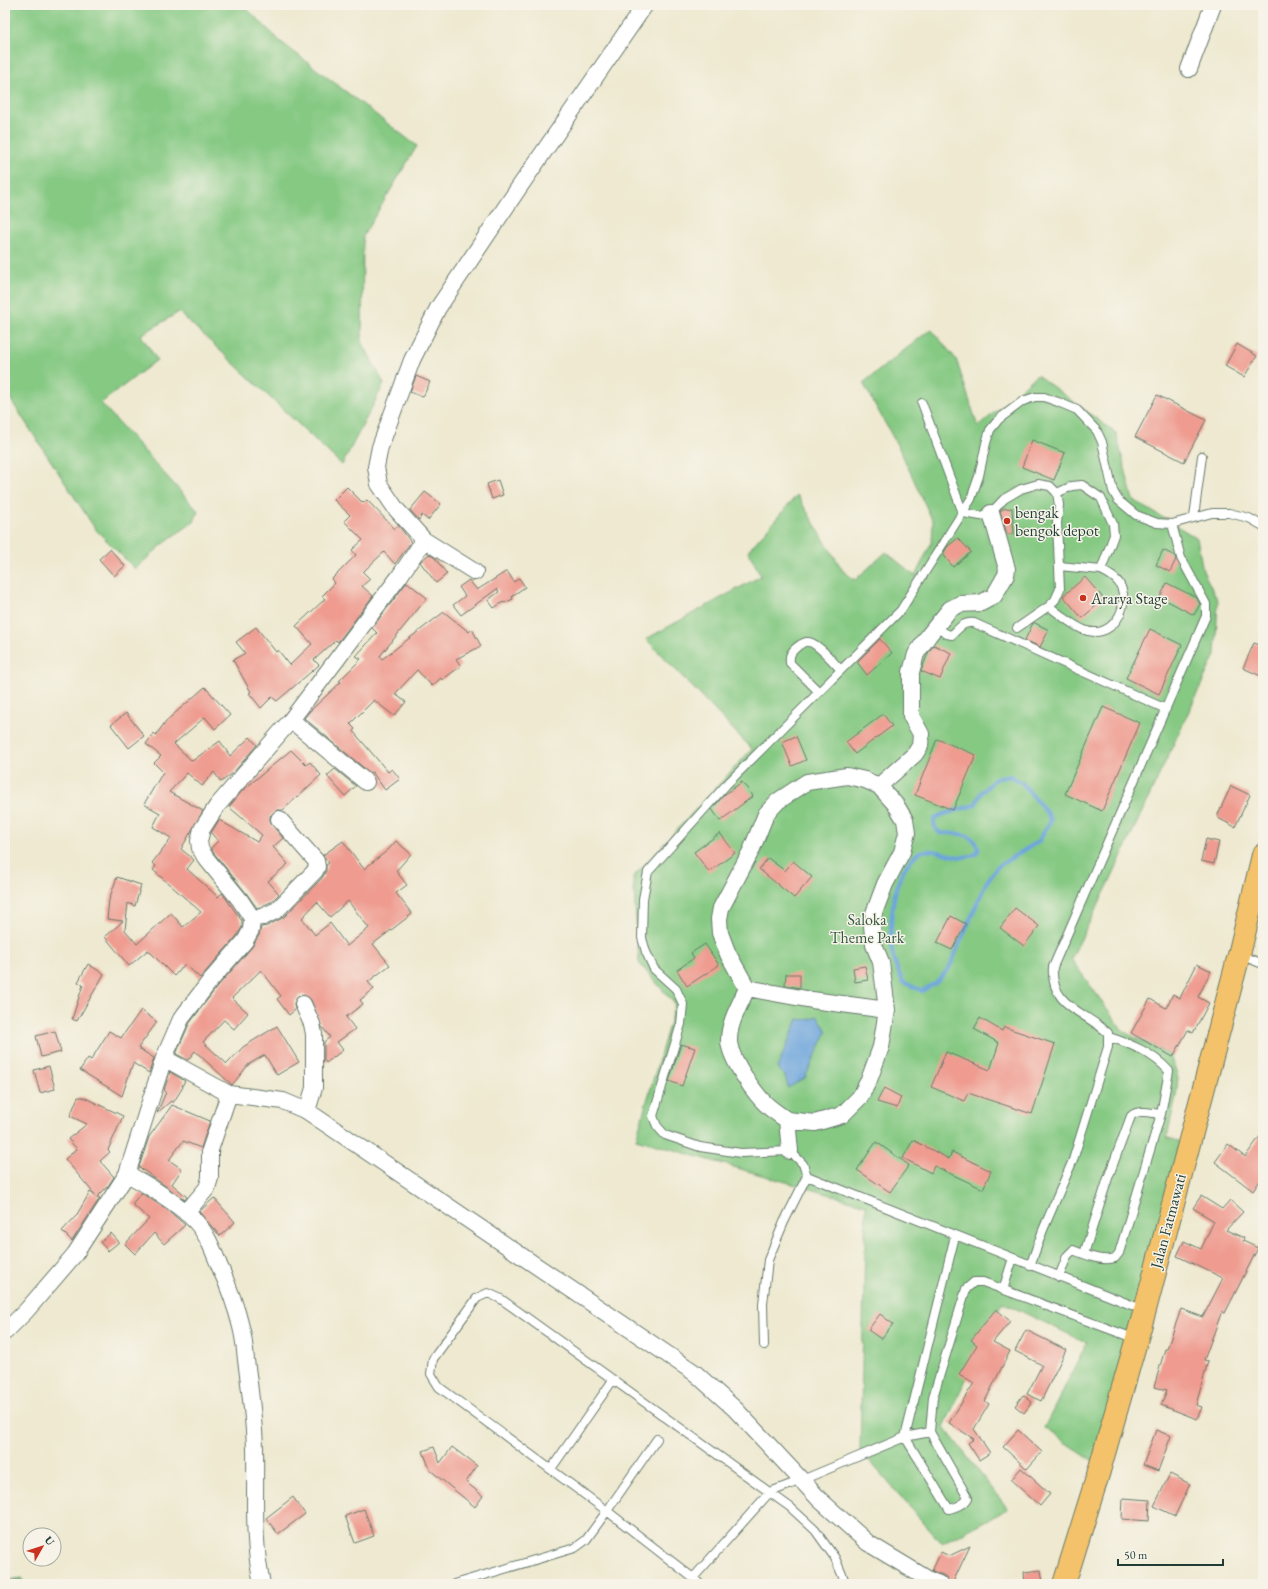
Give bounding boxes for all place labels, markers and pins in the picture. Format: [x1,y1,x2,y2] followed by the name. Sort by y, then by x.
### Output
[1015,502,1099,541] place label: bengak bengok depot
[1002,516,1012,526] marker: bengak bengok depot
[1090,588,1168,609] place label: Ararya Stage
[1078,593,1088,603] marker: Ararya Stage

